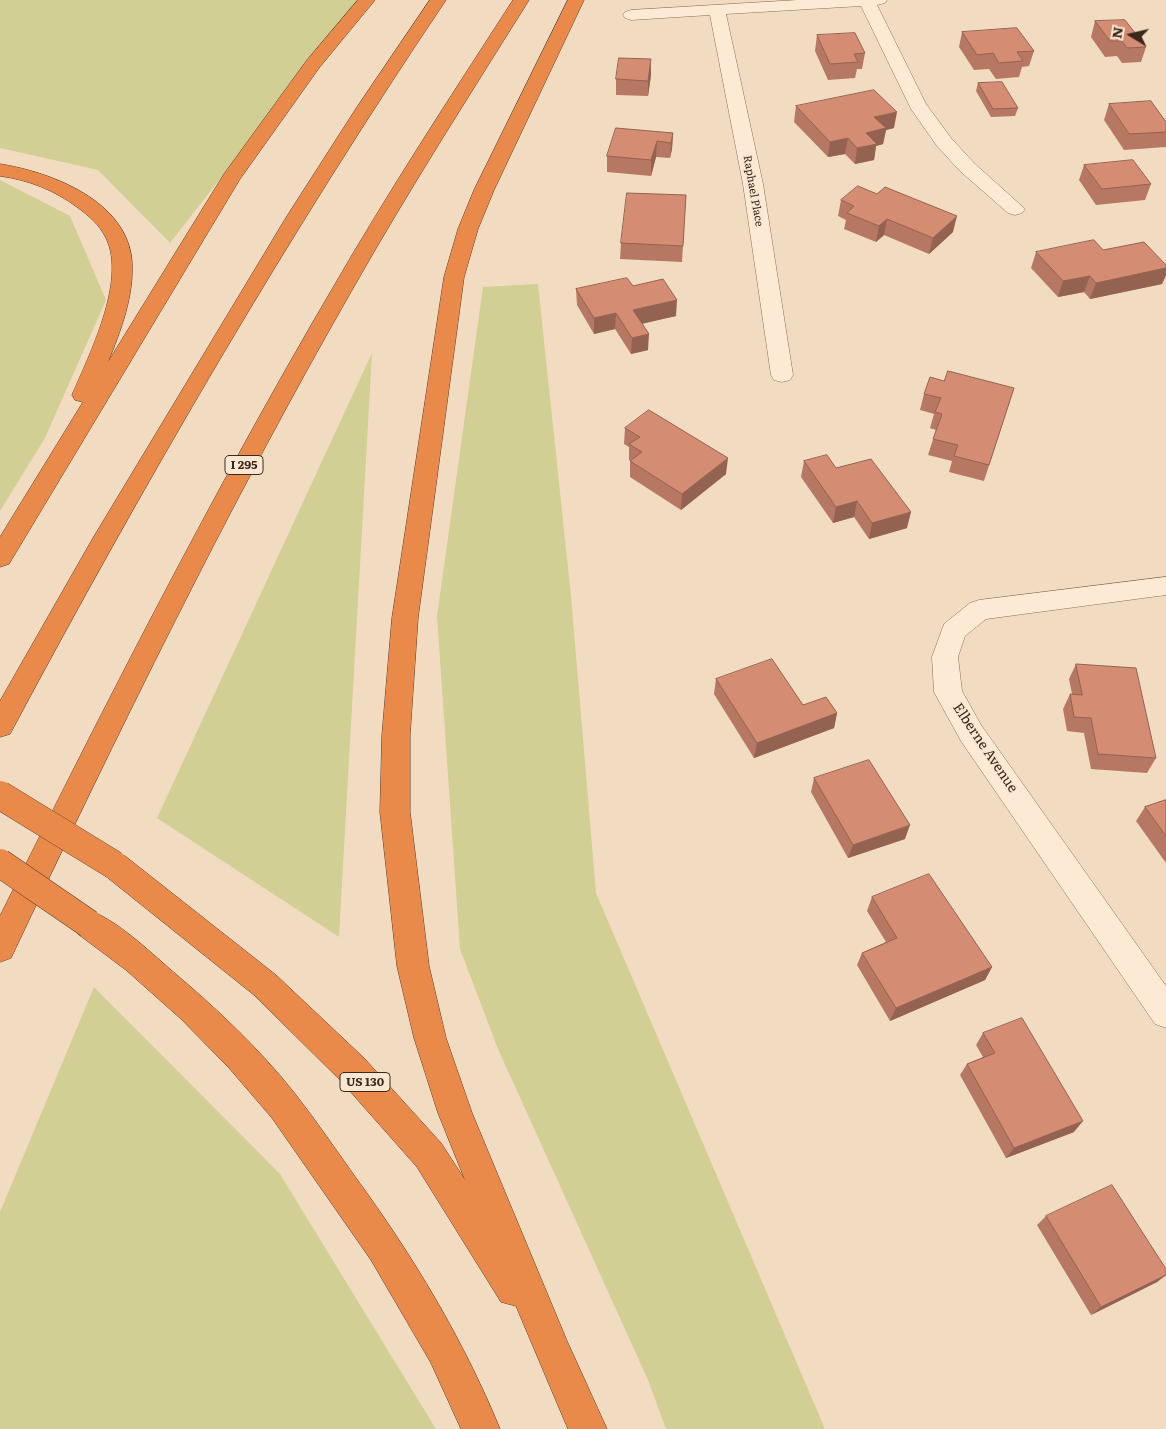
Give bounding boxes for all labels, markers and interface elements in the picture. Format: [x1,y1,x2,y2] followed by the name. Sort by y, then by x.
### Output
[1106,10,1156,60] north arrow
[1105,25,1127,40] text: N
[740,154,766,228] street label: Raphael Place
[225,456,263,474] road number: I 295
[949,700,1021,796] street label: Elberne Avenue
[340,1072,390,1092] road number: US 130

